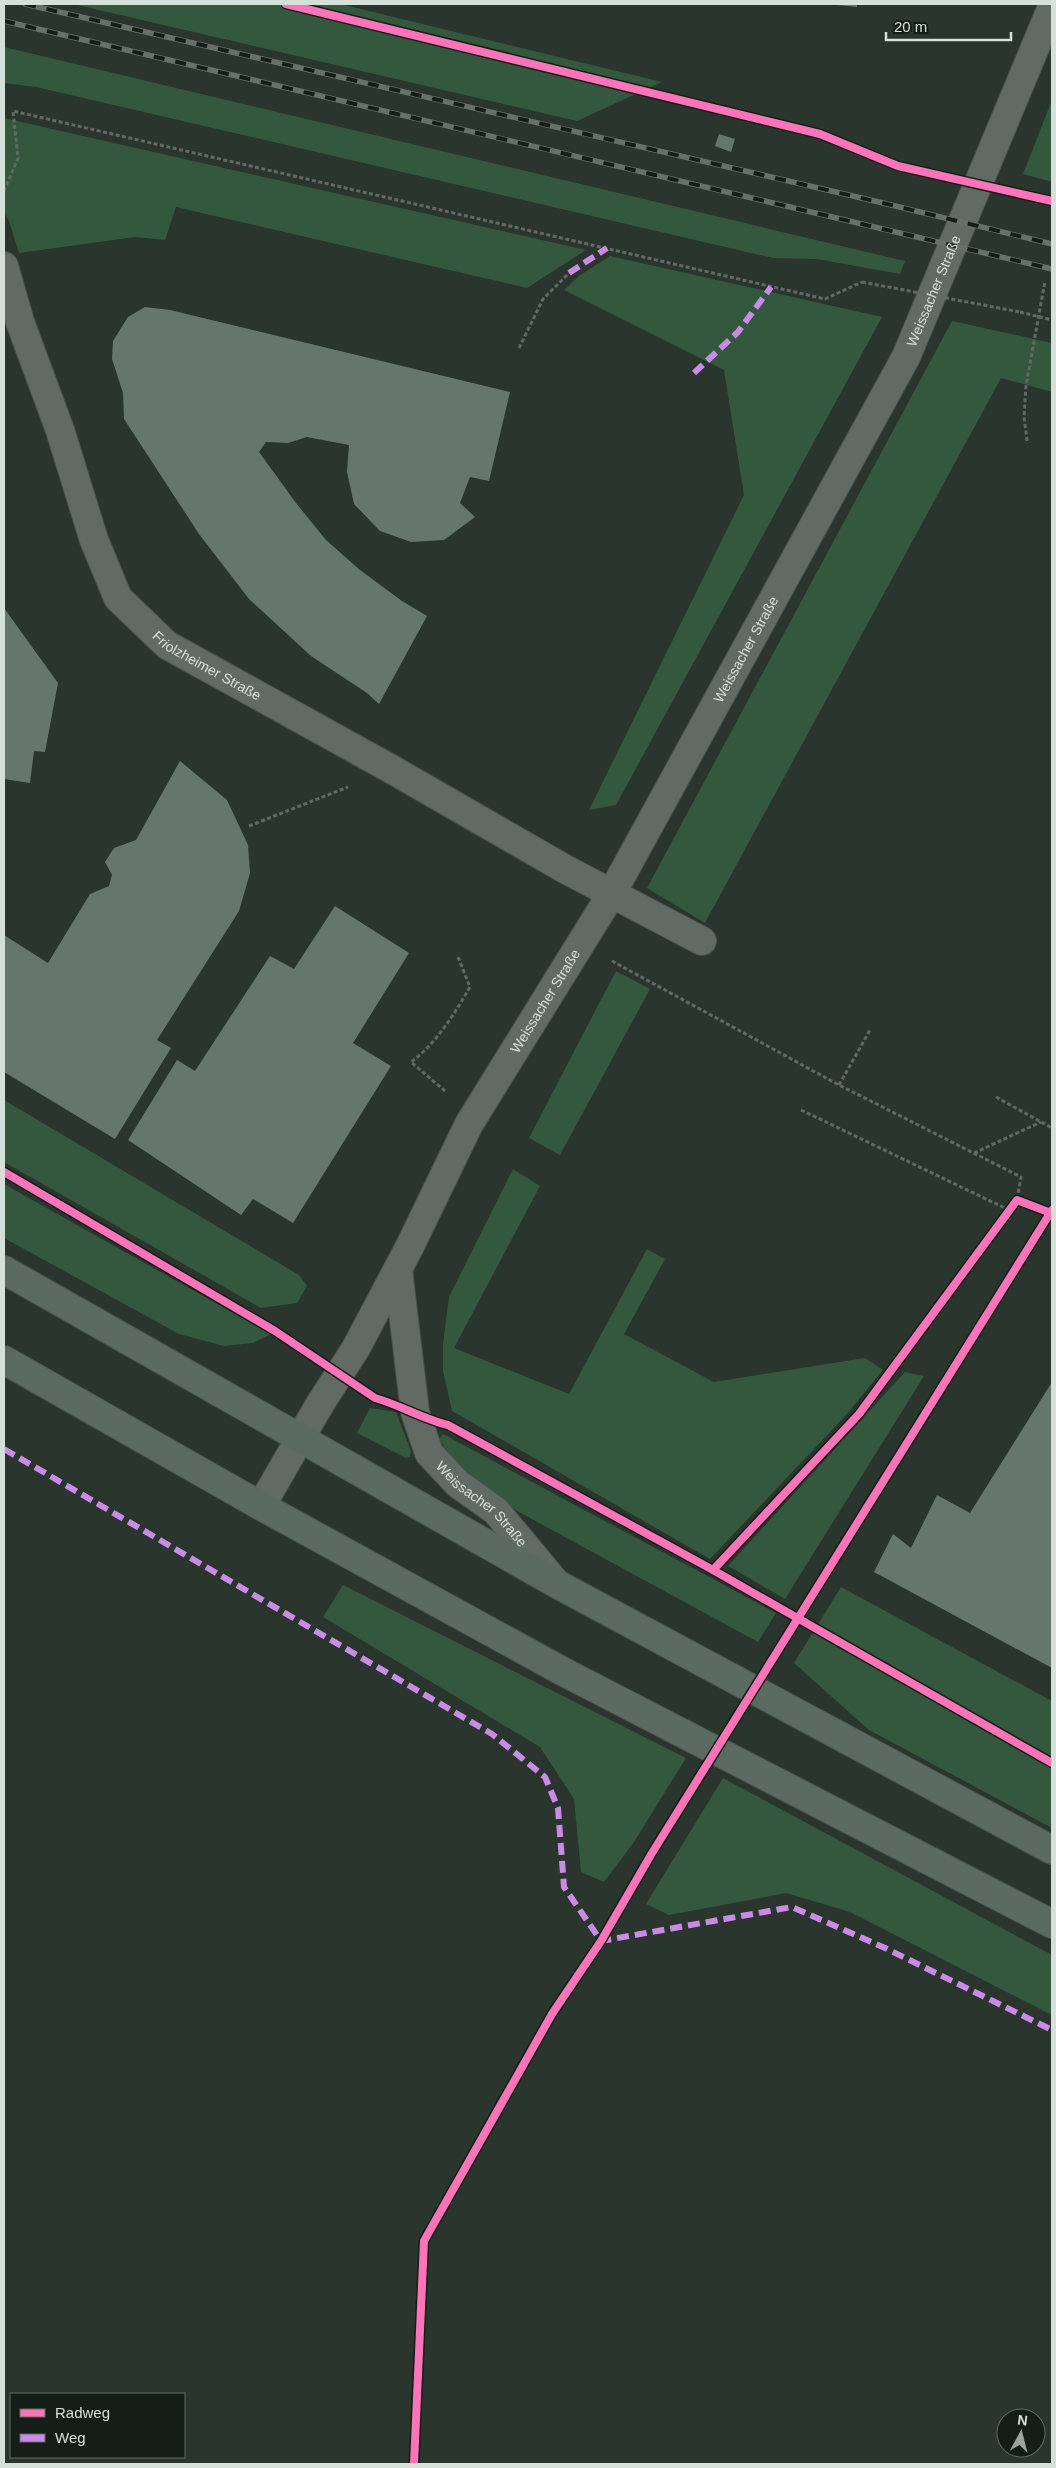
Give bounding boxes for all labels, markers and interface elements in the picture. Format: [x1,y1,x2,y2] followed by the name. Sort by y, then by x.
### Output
[886,10,1011,42] scale bar
[894,18,927,35] text: 20 m
[903,233,964,349] street label: Weissacher Straße
[710,593,781,705] street label: Weissacher Straße
[149,628,264,704] street label: Friolzheimer Straße
[507,946,583,1056] street label: Weissacher Straße
[433,1458,530,1550] street label: Weissacher Straße
[10,2393,185,2458] legend
[55,2404,110,2421] text: Radweg
[996,2408,1046,2458] north arrow
[1017,2412,1029,2429] text: N
[55,2429,86,2446] text: Weg

